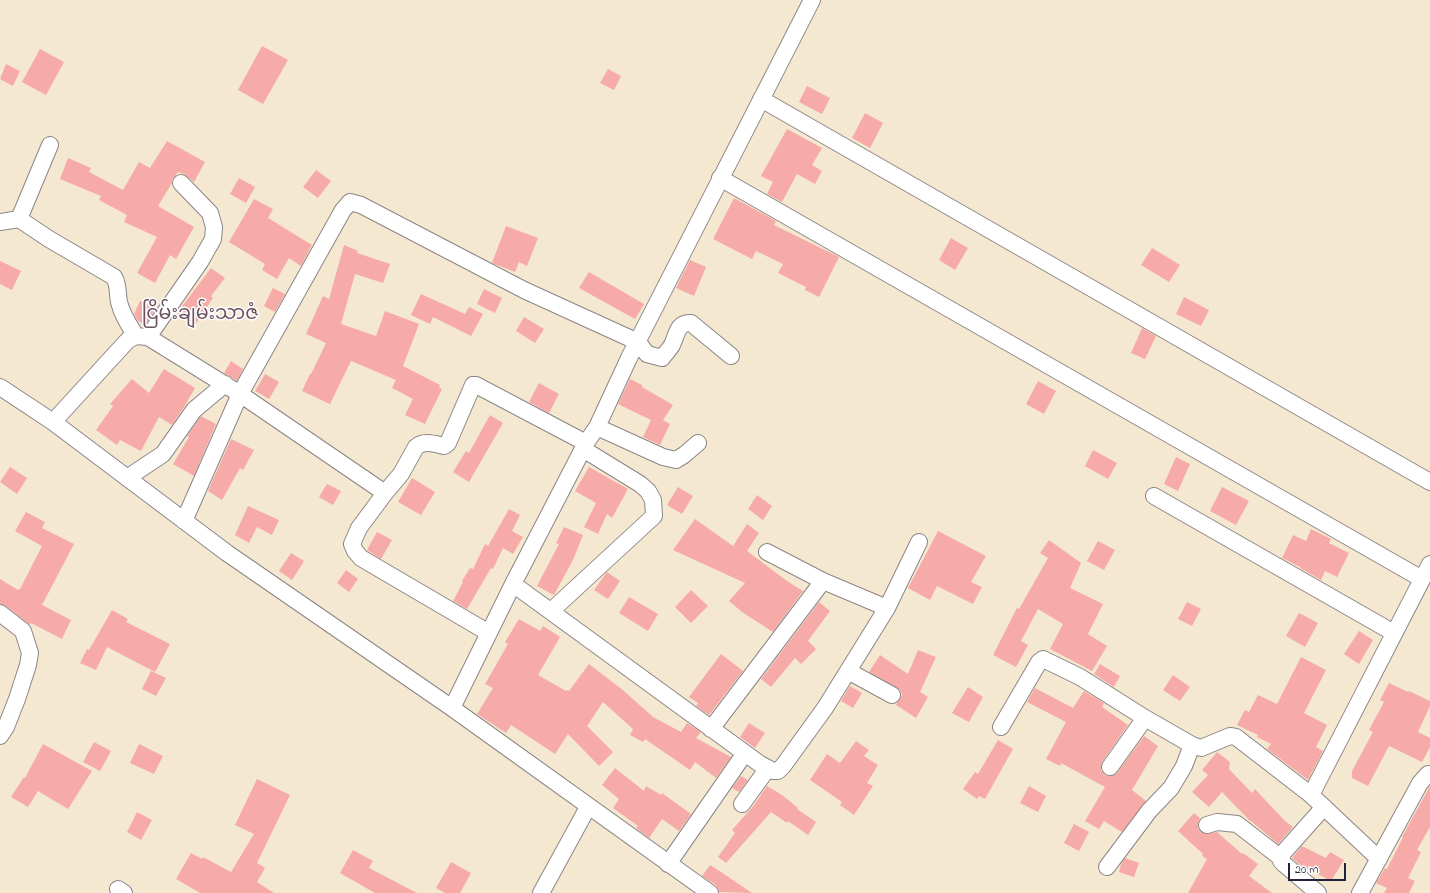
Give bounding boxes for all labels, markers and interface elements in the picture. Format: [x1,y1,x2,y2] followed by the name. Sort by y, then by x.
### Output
[142,305,258,327] district label: ငြိမ်းချမ်းသာဇံ
[1290,855,1348,881] scale bar
[1295,861,1318,879] text: 20 m

